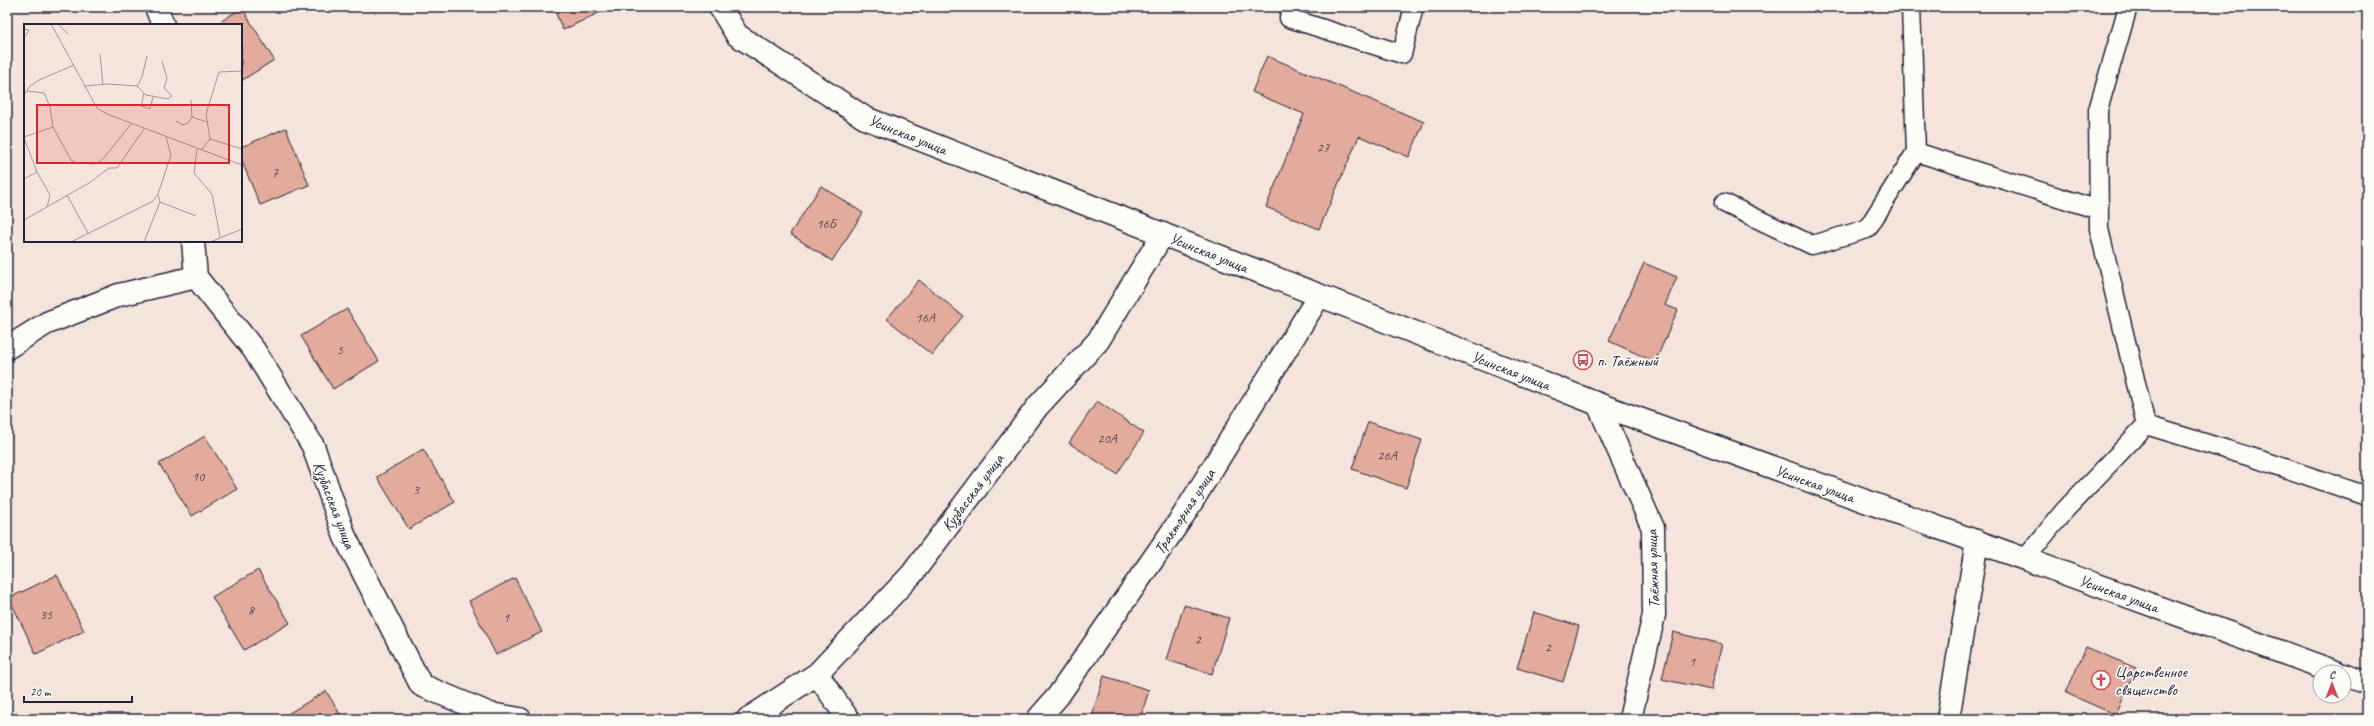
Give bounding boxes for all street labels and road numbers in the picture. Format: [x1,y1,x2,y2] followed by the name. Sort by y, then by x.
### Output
[866,110,951,160] street label: Усинская улица
[1167,228,1252,278] street label: Усинская улица
[1468,347,1554,396] street label: Усинская улица
[937,449,1009,535] street label: Кузбасская улица
[308,459,360,553] street label: Кузбасская улица
[1772,460,1858,508] street label: Усинская улица
[1150,464,1221,558] street label: Тракторная улица
[1642,528,1664,609] street label: Таёжная улица
[2076,570,2162,618] street label: Усинская улица

